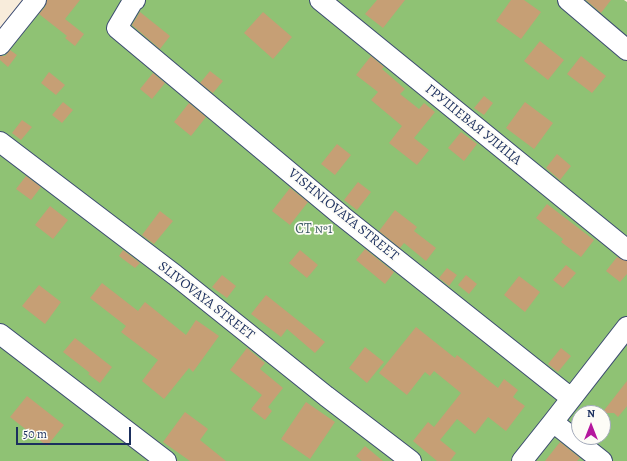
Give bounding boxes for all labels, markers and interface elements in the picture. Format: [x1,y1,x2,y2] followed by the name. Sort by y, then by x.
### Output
[421,81,525,169] street label: ГРУШЕВАЯ УЛИЦА
[284,165,402,265] street label: VISHNIOVAYA STREET
[295,222,333,238] park label: СТ №1
[154,258,258,344] street label: SLIVOVAYA STREET
[571,405,611,445] north arrow
[587,406,595,421] text: N
[18,419,133,445] scale bar
[23,426,47,442] text: 50 m

